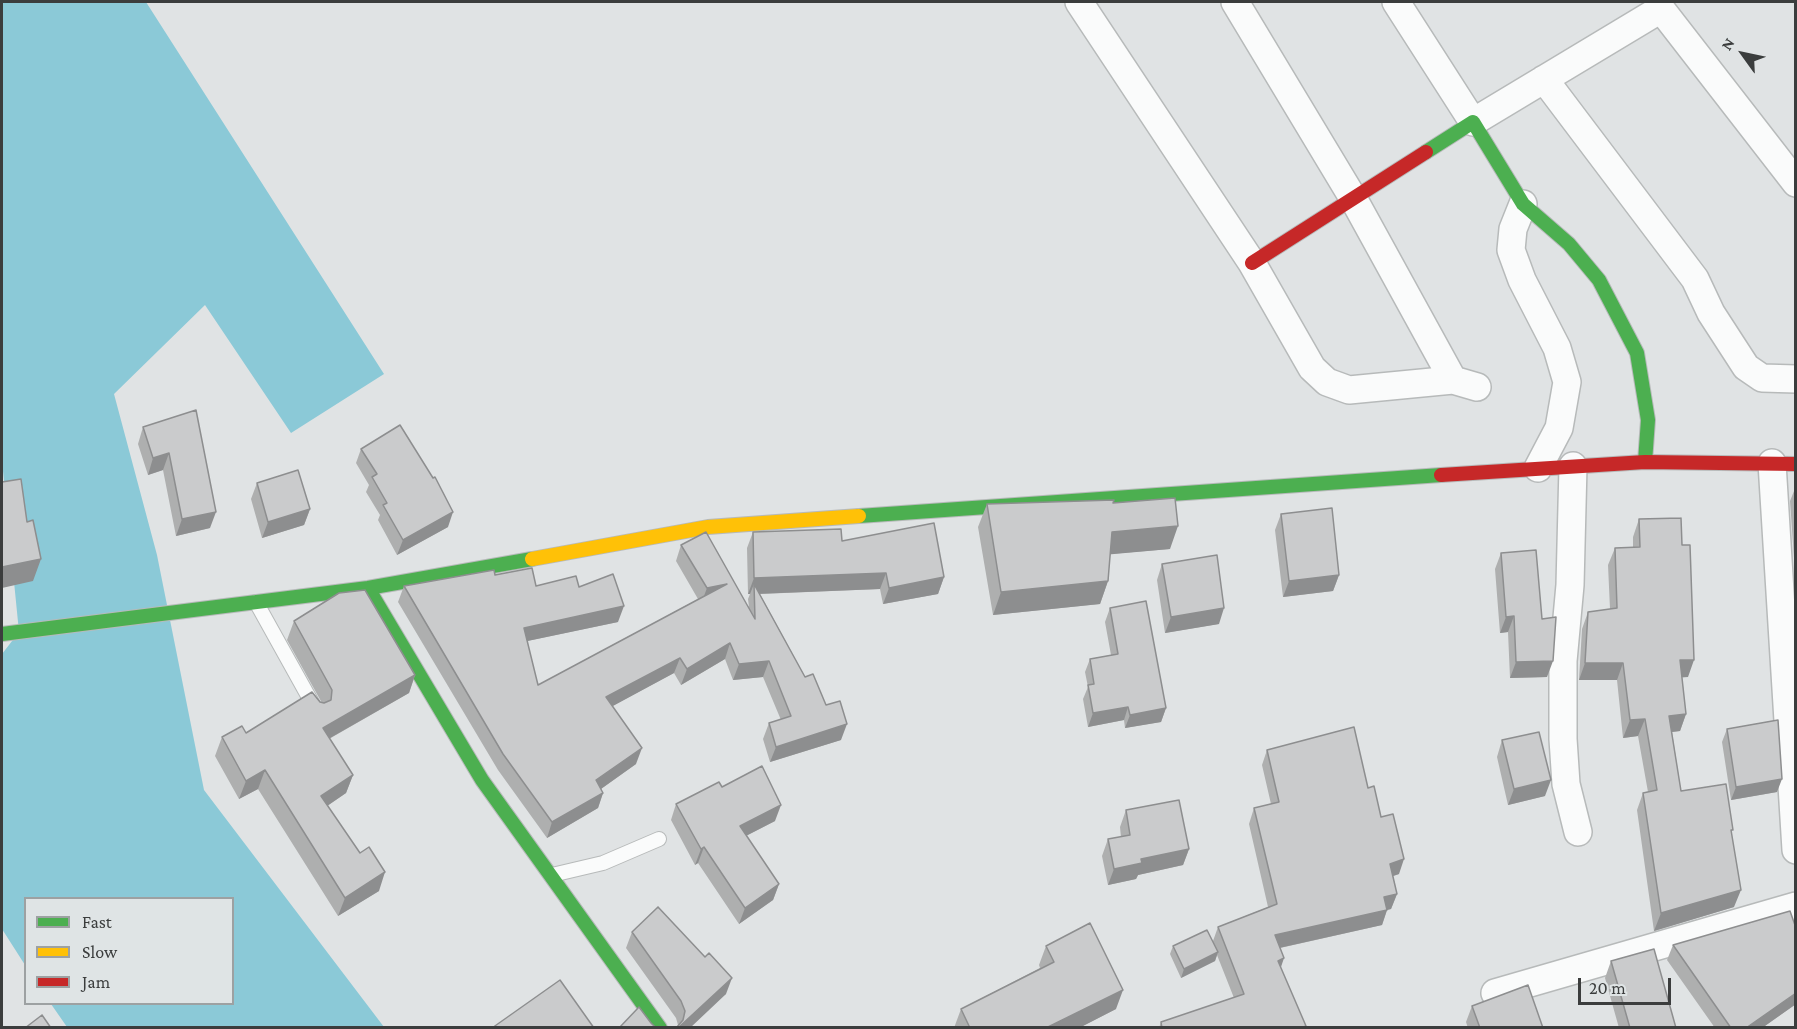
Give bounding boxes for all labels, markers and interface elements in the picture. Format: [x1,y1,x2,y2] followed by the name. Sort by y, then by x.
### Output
[1713,24,1773,84] north arrow
[1717,35,1738,53] text: N
[24,897,234,1005] legend
[82,912,112,932] text: Fast
[82,942,117,962] text: Slow
[1581,966,1674,1004] scale bar
[82,972,110,992] text: Jam
[1589,978,1626,998] text: 20 m

